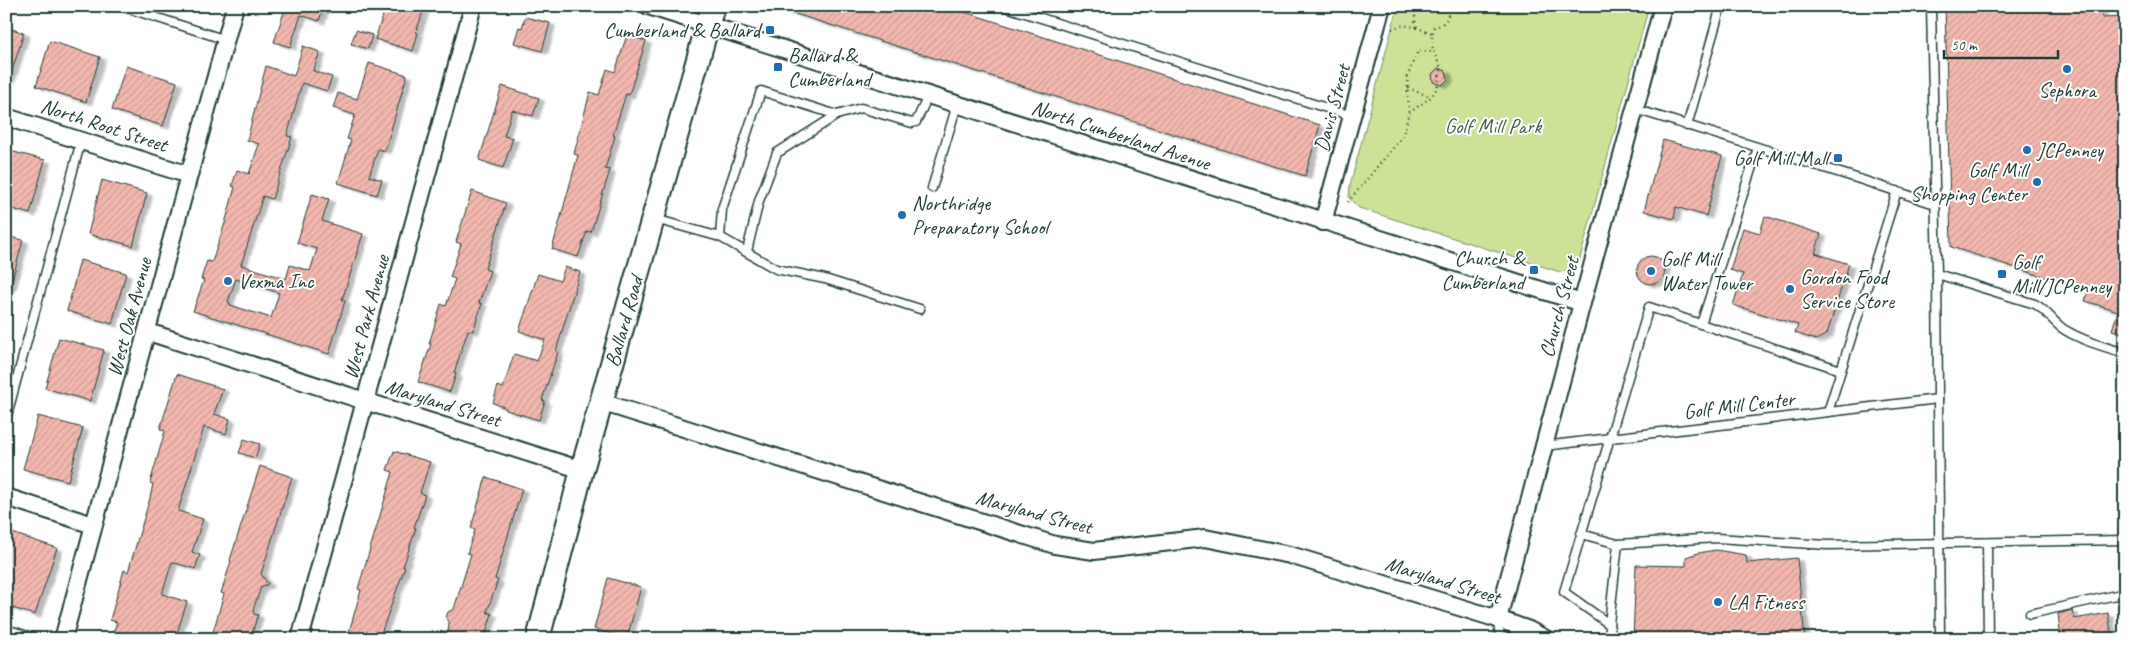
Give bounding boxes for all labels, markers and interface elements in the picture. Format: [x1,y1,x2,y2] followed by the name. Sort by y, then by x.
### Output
[604,17,764,43] place label: Cumberland & Ballard
[764,24,776,36] marker: Cumberland & Ballard
[1944,28,2057,60] scale bar
[1951,36,1978,55] text: 50 m
[788,42,873,92] place label: Ballard & Cumberland
[1308,60,1357,155] street label: Davis Street
[772,61,784,73] marker: Ballard & Cumberland
[2061,63,2073,75] marker: Sephora
[2038,77,2098,103] place label: Sephora
[38,92,172,158] street label: North Root Street
[1029,94,1216,177] street label: North Cumberland Avenue
[1445,113,1543,139] park label: Golf Mill Park
[2036,137,2105,163] place label: JCPenney
[2021,144,2033,156] marker: JCPenney
[1734,145,1831,171] place label: Golf Mill Mall
[1832,152,1844,164] marker: Golf Mill Mall
[1910,157,2030,207] place label: Golf Mill Shopping Center
[2031,176,2043,188] marker: Golf Mill Shopping Center
[912,190,1051,240] place label: Northridge Preparatory School
[896,209,908,221] marker: Northridge Preparatory School
[1441,245,1527,295] place label: Church & Cumberland
[1661,246,1755,296] place label: Golf Mill Water Tower
[2012,249,2113,299] place label: Golf Mill/JCPenney
[337,251,395,382] street label: West Park Avenue
[1533,252,1585,360] street label: Church Street
[101,254,158,379] street label: West Oak Avenue
[1528,264,1540,276] marker: Church & Cumberland
[1800,264,1895,314] place label: Gordon Food Service Store
[1645,265,1657,277] marker: Golf Mill Water Tower
[238,268,315,294] place label: Vexma Inc
[1996,268,2008,280] marker: Golf Mill/JCPenney
[599,270,650,369] street label: Ballard Road
[222,275,234,287] marker: Vexma Inc
[1784,283,1796,295] marker: Gordon Food Service Store
[382,373,506,433] street label: Maryland Street
[1682,385,1798,425] street label: Golf Mill Center
[973,484,1097,540] street label: Maryland Street
[1382,550,1506,610] street label: Maryland Street
[1728,589,1806,615] place label: LA Fitness
[1712,596,1724,608] marker: LA Fitness

